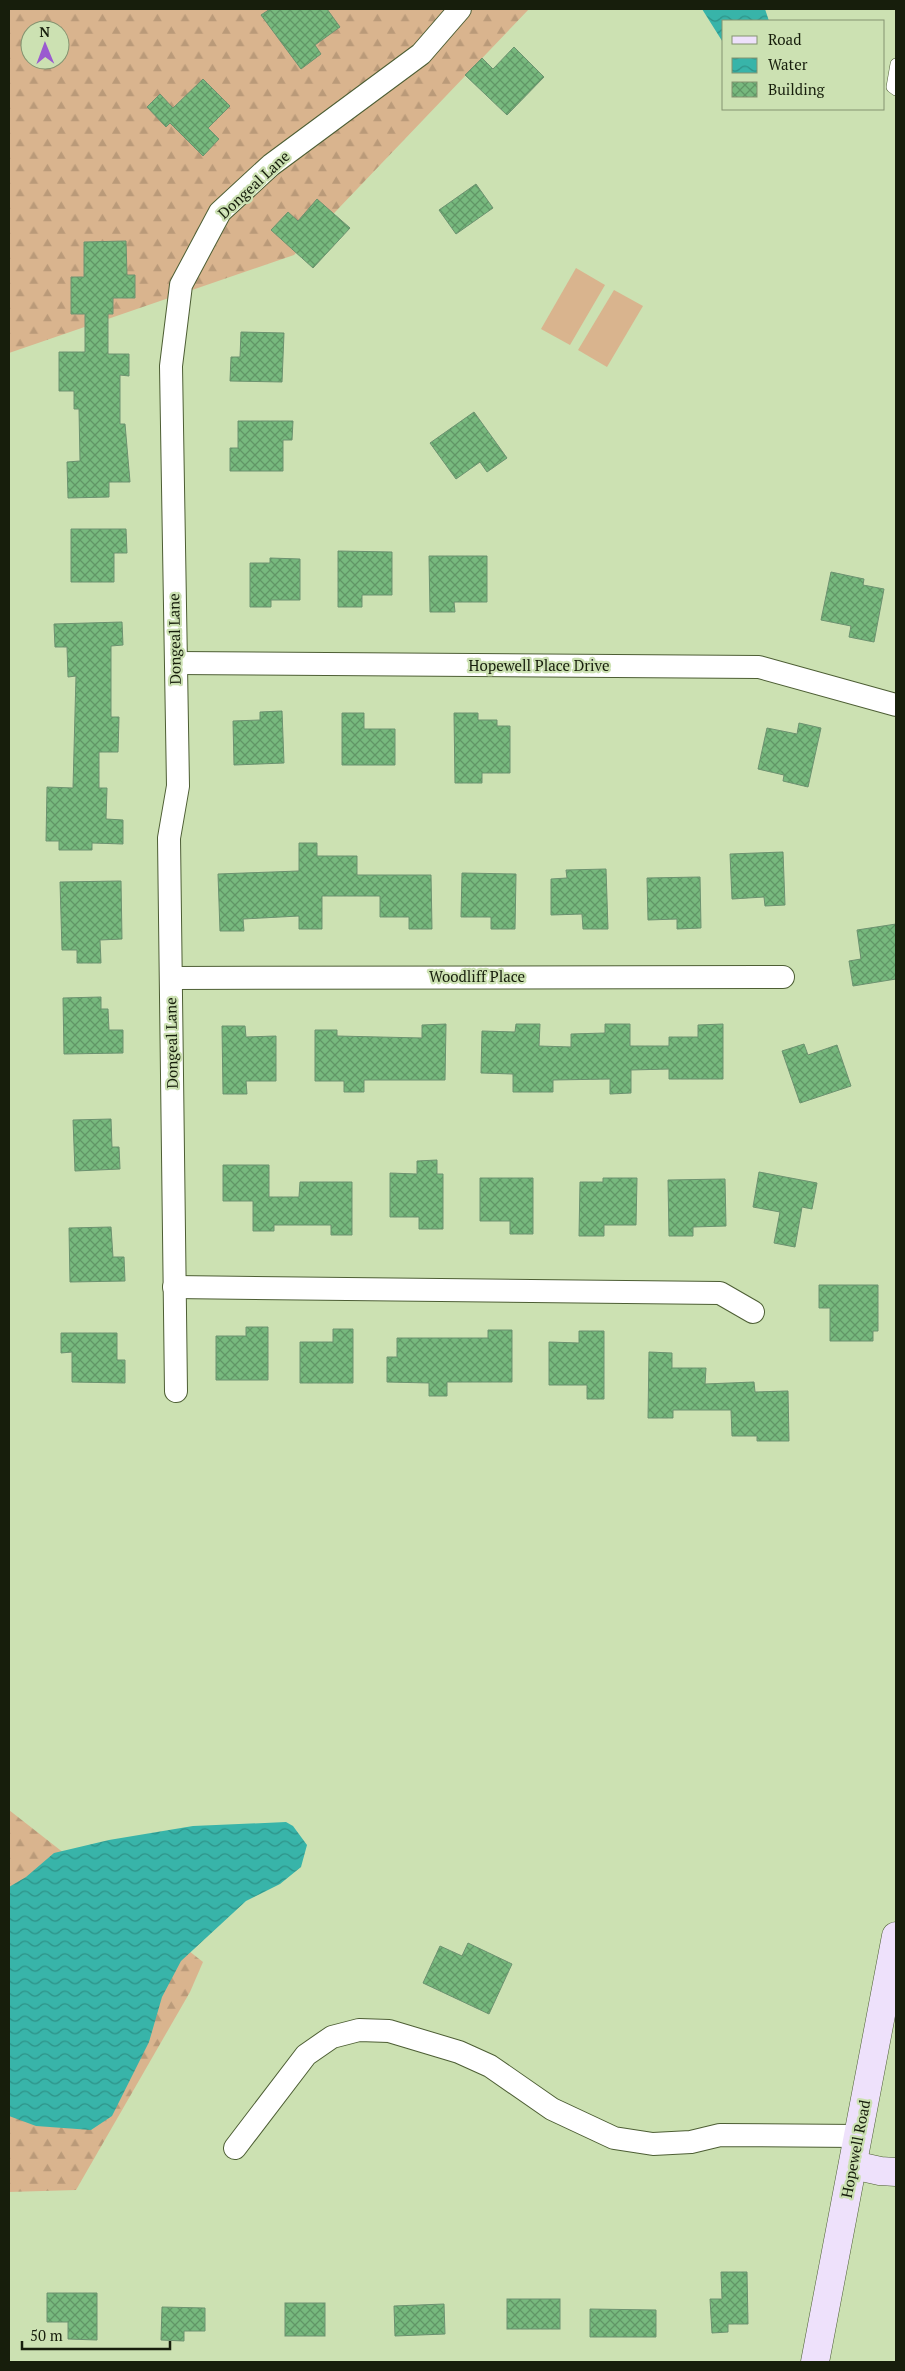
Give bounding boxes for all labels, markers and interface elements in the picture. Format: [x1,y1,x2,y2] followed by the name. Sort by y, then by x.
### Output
[20,20,70,70] north arrow
[722,20,885,110] legend
[39,22,51,41] text: N
[768,29,801,49] text: Road
[768,54,808,74] text: Water
[768,79,826,99] text: Building
[213,146,294,223] street label: Dongeal Lane
[163,593,185,685] street label: Dongeal Lane
[469,655,609,675] street label: Hopewell Place Drive
[429,966,525,986] street label: Woodliff Place
[160,997,182,1089] street label: Dongeal Lane
[836,2098,874,2200] street label: Hopewell Road
[22,2318,170,2350] scale bar
[30,2325,63,2345] text: 50 m

